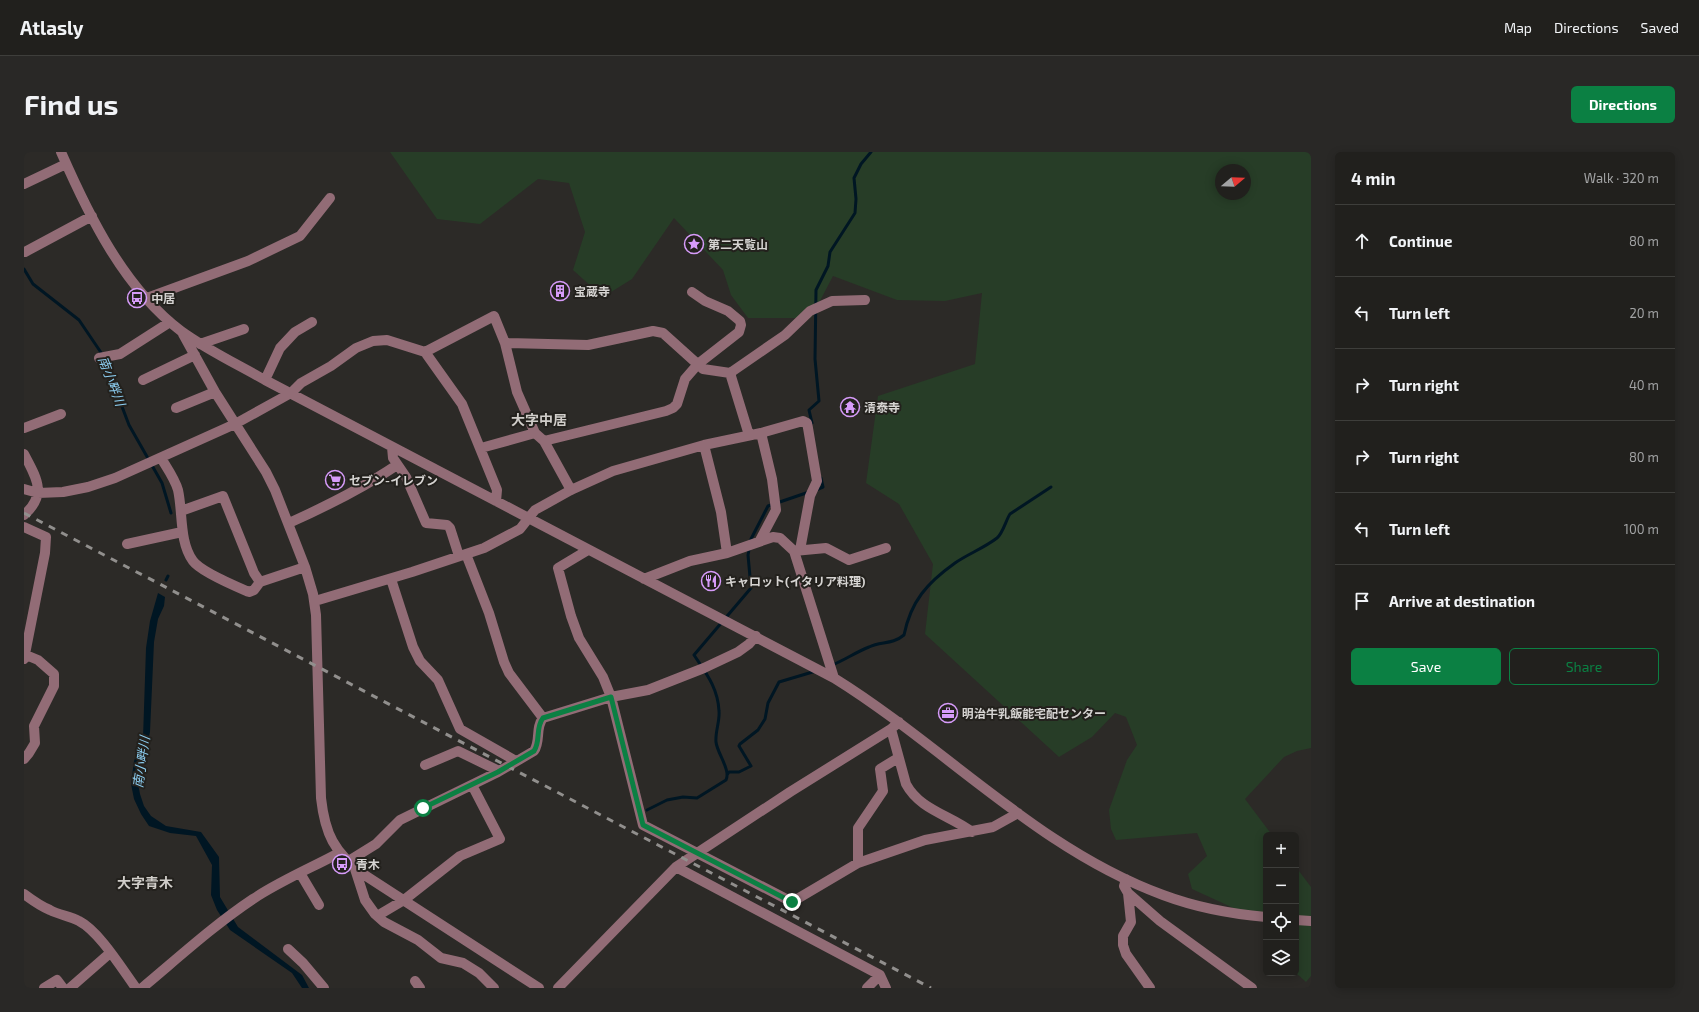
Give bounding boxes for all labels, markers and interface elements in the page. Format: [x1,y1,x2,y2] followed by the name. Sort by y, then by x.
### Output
[20,16,84,39] text: Atlasly
[1504,19,1532,36] text: Map
[1554,19,1619,36] text: Directions
[1641,19,1679,36] text: Saved
[1571,86,1675,123] button: Directions
[24,87,118,121] text: Find us
[1215,164,1251,200] north arrow
[1351,168,1395,188] text: 4 min
[1584,170,1659,186] text: Walk · 320 m
[1351,230,1373,252] icon: ahead
[1389,232,1452,250] text: Continue
[683,233,705,255] place icon: 第二天覧山
[1629,233,1659,249] text: 80 m
[708,237,768,251] place label: 第二天覧山
[549,280,571,302] building icon: 宝蔵寺
[574,284,610,298] place label: 宝蔵寺
[126,287,148,309] bus stop icon: 中居
[151,291,175,305] place label: 中居
[1351,302,1373,324] icon: left
[1389,304,1450,322] text: Turn left
[1630,305,1659,321] text: 20 m
[95,354,130,410] water label: 南小畔川
[1351,374,1373,396] icon: right
[1389,376,1459,394] text: Turn right
[1629,377,1659,393] text: 40 m
[839,396,861,418] temple icon: 清泰寺
[864,400,900,414] place label: 清泰寺
[511,411,567,428] district label: 大字中居
[1351,446,1373,468] icon: right
[1389,448,1459,466] text: Turn right
[1629,449,1659,465] text: 80 m
[324,469,346,491] supermarket icon: セブン-イレブン
[349,473,438,487] place label: セブン-イレブン
[1351,518,1373,540] icon: left
[1389,520,1450,538] text: Turn left
[1624,521,1659,537] text: 100 m
[700,570,722,592] restaurant icon: キャロット(イタリア料理)
[725,574,865,588] place label: キャロット(イタリア料理)
[1351,590,1373,612] icon: arrive
[1389,592,1535,610] text: Arrive at destination
[1351,648,1501,685] button: Save
[1509,648,1659,685] button: Share
[937,702,959,724] office icon: 明治牛乳飯能宅配センター
[962,706,1106,720] place label: 明治牛乳飯能宅配センター
[129,733,153,789] water label: 南小畔川
[414,799,432,817] route start
[1263,832,1299,976] map controls
[1263,832,1299,868] button: +
[331,853,353,875] bus stop icon: 青木
[356,857,380,871] place label: 青木
[1263,868,1299,904] button: −
[117,874,173,891] district label: 大字青木
[783,893,801,911] route end
[1263,904,1299,940] button: locate
[1263,940,1299,976] button: layers

